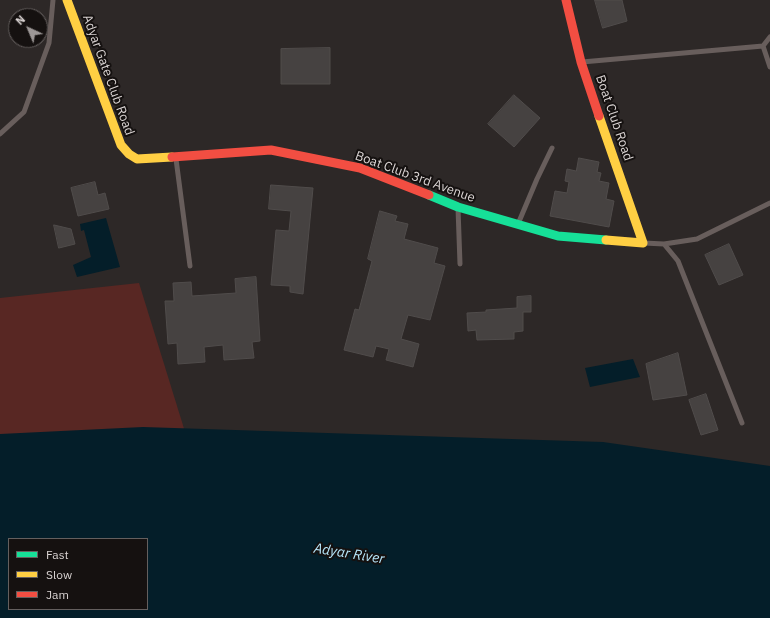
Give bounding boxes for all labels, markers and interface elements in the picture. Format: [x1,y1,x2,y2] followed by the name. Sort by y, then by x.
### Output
[8,8,48,48] north arrow
[13,12,28,28] text: N
[79,13,137,137] street label: Adyar Gate Club Road
[592,73,636,163] street label: Boat Club Road
[353,148,477,206] street label: Boat Club 3rd Avenue
[8,538,148,610] legend
[313,540,385,568] water label: Adyar River
[46,547,69,562] text: Fast
[46,567,72,582] text: Slow
[46,587,69,602] text: Jam

